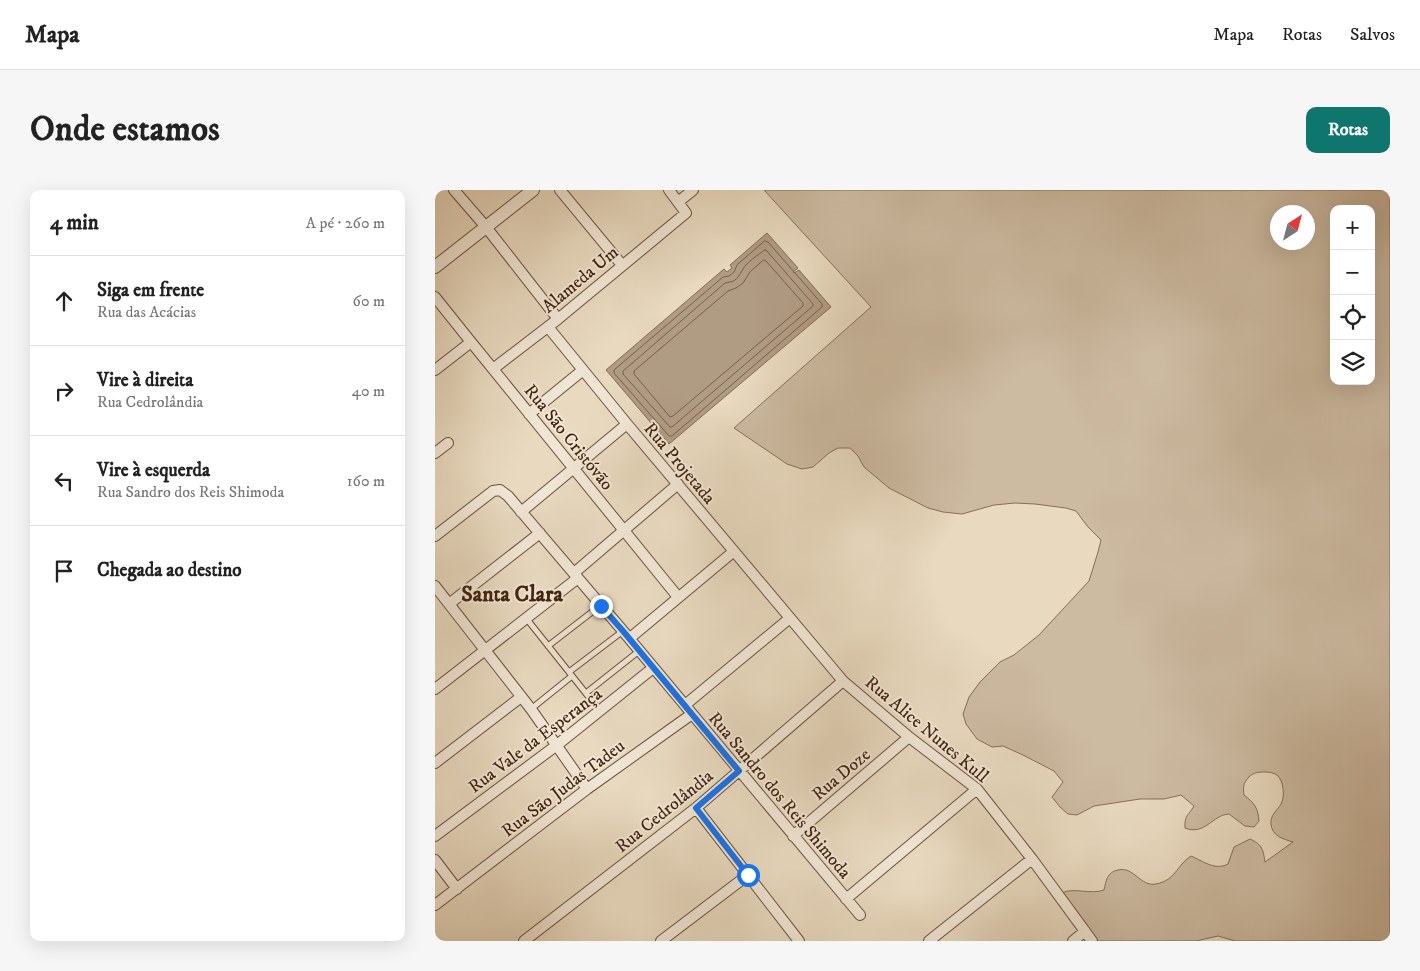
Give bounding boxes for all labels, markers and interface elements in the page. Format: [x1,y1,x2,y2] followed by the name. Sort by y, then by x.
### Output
[25,20,79,50] text: Mapa
[1213,24,1254,46] text: Mapa
[1282,24,1322,46] text: Rotas
[1350,24,1395,46] text: Salvos
[1306,107,1390,153] button: Rotas
[30,108,220,152] text: Onde estamos
[1270,205,1315,250] north arrow
[1330,205,1375,385] map controls
[1330,205,1375,250] button: +
[50,210,99,236] text: 4 min
[306,213,385,233] text: A pé · 260 m
[538,241,623,318] street label: Alameda Um
[1330,250,1375,295] button: −
[97,279,204,302] text: Siga em frente
[50,287,78,315] icon: ahead
[353,291,385,311] text: 60 m
[1330,295,1375,340] button: locate
[97,302,196,322] text: Rua das Acácias
[1330,340,1375,385] button: layers
[97,369,193,392] text: Vire à direita
[50,377,78,405] icon: right
[519,380,618,495] street label: Rua São Cristóvão
[352,381,385,401] text: 40 m
[97,392,203,412] text: Rua Cedrolândia
[639,418,720,509] street label: Rua Projetada
[97,459,210,482] text: Vire à esquerda
[50,467,78,495] icon: left
[347,471,385,491] text: 160 m
[97,482,284,502] text: Rua Sandro dos Reis Shimoda
[50,557,78,585] icon: arrive
[97,559,242,582] text: Chegada ao destino
[461,581,563,608] district label: Santa Clara
[590,595,613,618] route end
[860,672,993,788] street label: Rua Alice Nunes Kull
[464,683,607,798] street label: Rua Vale da Esperança
[703,708,856,884] street label: Rua Sandro dos Reis Shimoda
[498,735,630,842] street label: Rua São Judas Tadeu
[808,744,875,806] street label: Rua Doze
[611,765,718,858] street label: Rua Cedrolândia
[737,864,760,887] route start

